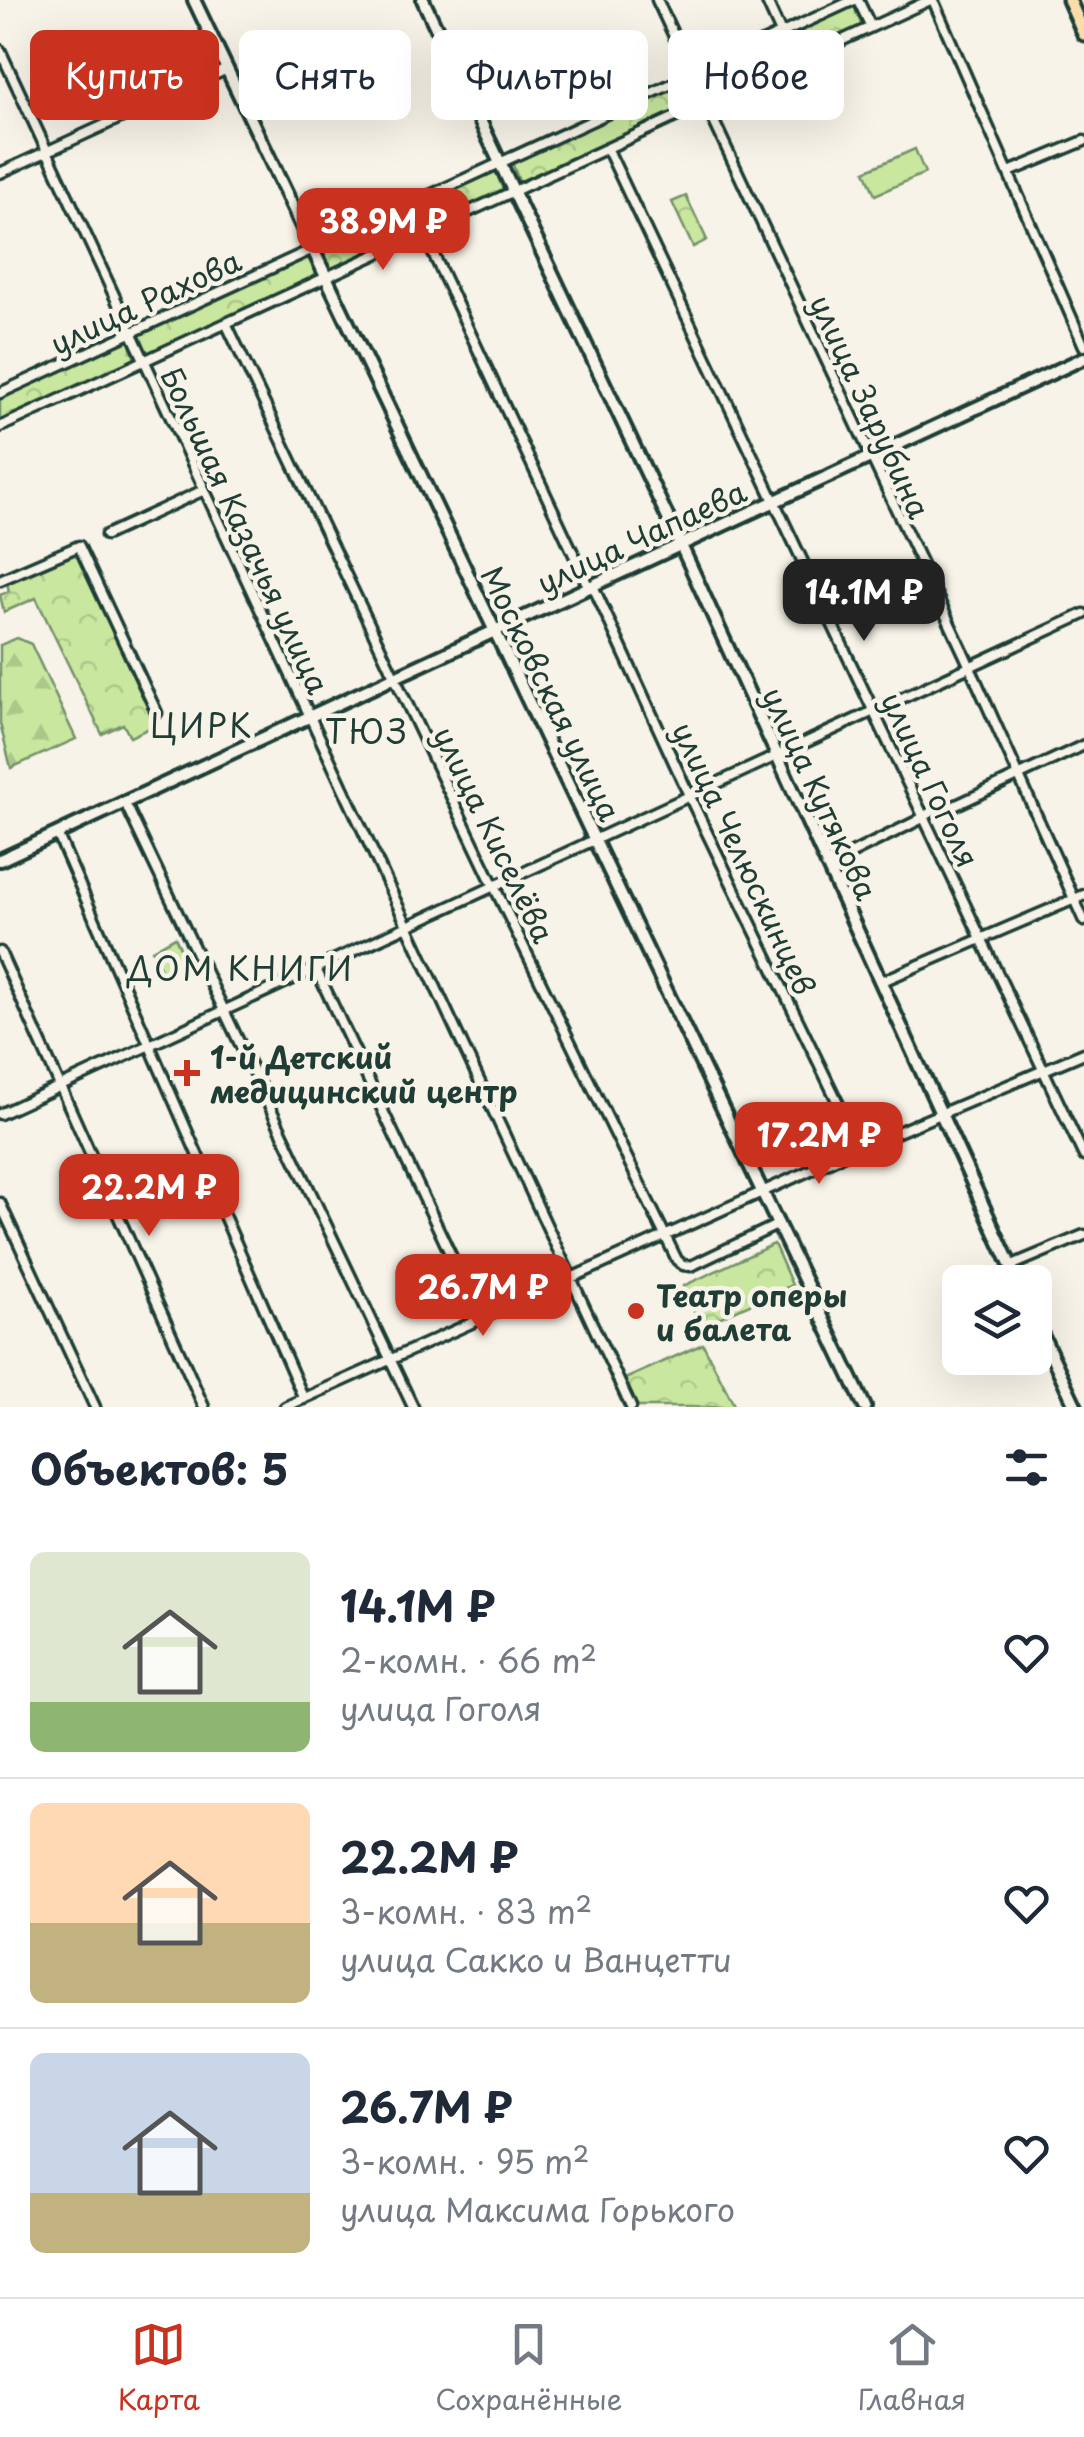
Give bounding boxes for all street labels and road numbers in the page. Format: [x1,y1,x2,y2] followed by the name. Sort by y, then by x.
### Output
[42,237,248,365] street label: улица Рахова
[799,287,943,525] street label: улица Зарубина
[150,359,342,701] street label: Большая Казачья улица
[529,468,753,604] street label: улица Чапаева
[471,558,633,828] street label: Московская улица
[752,679,890,907] street label: улица Кутякова
[871,684,991,874] street label: улица Гоголя
[662,714,828,1002] street label: улица Челюскинцев
[423,718,567,950] street label: улица Киселёва

